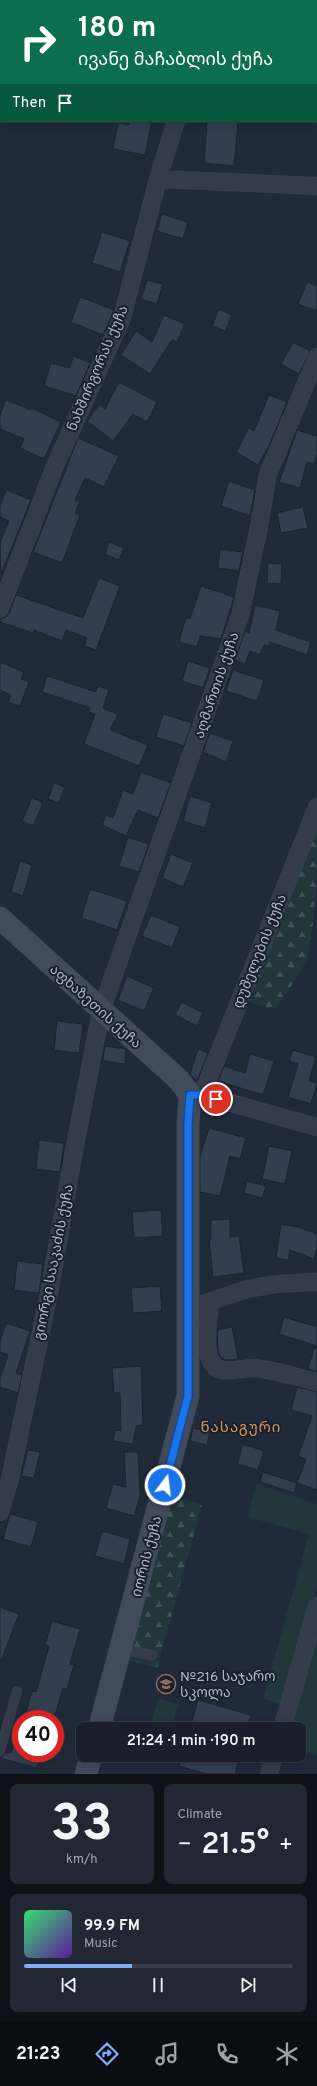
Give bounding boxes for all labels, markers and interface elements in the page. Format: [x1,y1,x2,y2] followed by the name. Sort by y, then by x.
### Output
[78,11,156,47] text: 180 m
[12,16,64,68] icon: right
[78,49,273,72] text: ივანე მაჩაბლის ქუჩა
[54,92,76,114] icon: arrive
[12,94,46,113] text: Then
[64,303,133,434] street label: ნახშირგორას ქუჩა
[191,630,244,741] street label: აღმართის ქუჩა
[230,892,291,1011] street label: დუშელების ქუჩა
[46,962,144,1053] street label: აფხაზეთის ქუჩა
[199,1082,233,1116] pin
[205,1088,227,1110] icon: arrive
[31,1183,78,1342] street label: გიორგი სააკაძის ქუჩა
[201,1419,281,1438] district label: ნასაგური
[144,1464,186,1506] position arrow
[128,1514,166,1599] street label: იორის ქუჩა
[180,1669,276,1702] place label: №216 საჯარო სკოლა
[155,1673,177,1695] school or university icon: №216 საჯარო სკოლა
[12,1710,64,1762] speed limit sign: 40
[127,1732,255,1751] text: 21:24 · 1 min · 190 m
[51,1793,113,1859] text: 33
[178,1807,222,1823] text: Climate
[201,1827,269,1864] text: 21.5°
[178,1832,192,1859] text: −
[279,1832,293,1859] text: +
[66,1852,98,1868] text: km/h
[84,1917,140,1936] text: 99.9 FM
[84,1936,118,1952] text: Music
[58,1974,80,1996] icon: previous
[147,1974,169,1996] icon: pause
[237,1974,259,1996] icon: next
[93,2040,121,2068] icon: directions
[153,2040,181,2068] icon: music
[213,2040,241,2068] icon: phone
[273,2040,301,2068] icon: climate
[16,2043,60,2066] text: 21:23

